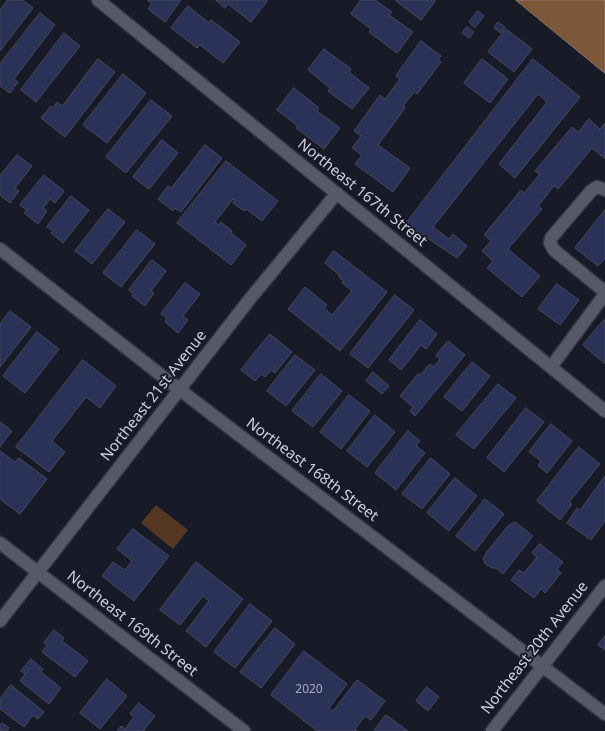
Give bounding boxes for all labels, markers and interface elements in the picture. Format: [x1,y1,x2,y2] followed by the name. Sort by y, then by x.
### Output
[294,135,430,251] street label: Northeast 167th Street
[97,327,211,465] street label: Northeast 21st Avenue
[242,414,382,526] street label: Northeast 168th Street
[63,567,201,681] street label: Northeast 169th Street
[478,578,592,718] street label: Northeast 20th Avenue
[295,683,323,697] house number: 2020

